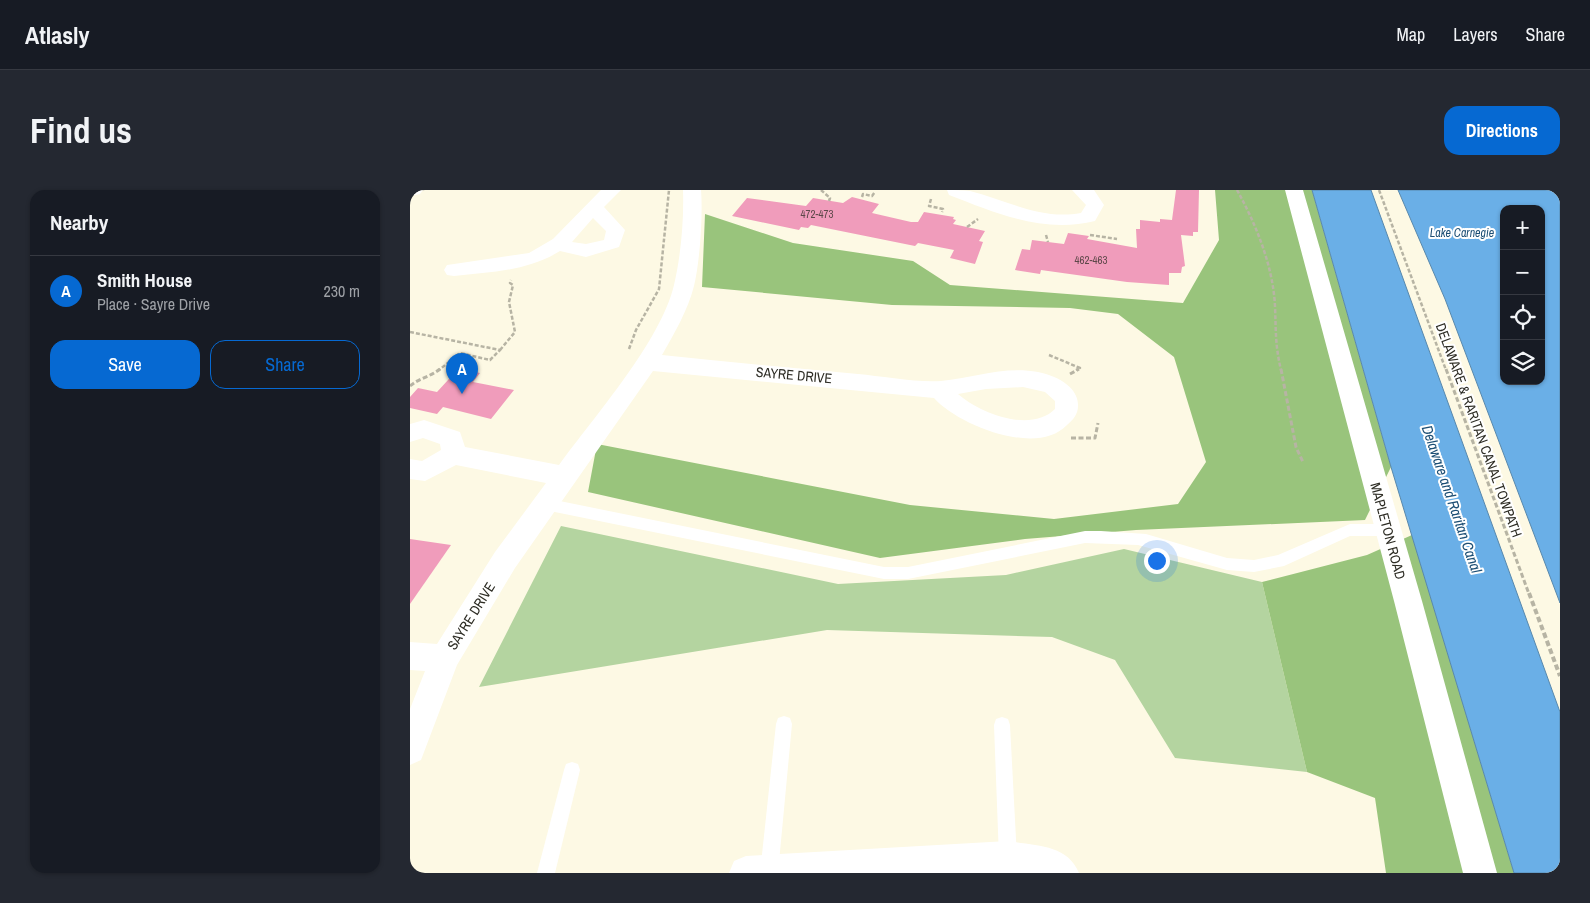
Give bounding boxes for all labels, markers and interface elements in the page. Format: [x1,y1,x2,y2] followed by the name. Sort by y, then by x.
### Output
[25,19,90,51] text: Atlasly
[1397,22,1425,47] text: Map
[1453,22,1498,47] text: Layers
[1526,22,1565,47] text: Share
[1444,106,1560,155] button: Directions
[30,107,132,154] text: Find us
[1500,205,1545,385] map controls
[1500,205,1545,250] button: +
[800,207,834,221] house number: 472-473
[50,208,108,237] text: Nearby
[1430,225,1495,241] water label: Lake Carnegie
[1500,250,1545,295] button: −
[1074,253,1108,267] house number: 462-463
[97,267,192,293] text: Smith House
[61,280,71,302] text: A
[324,280,360,302] text: 230 m
[97,293,210,315] text: Place · Sayre Drive
[1500,295,1545,340] button: locate
[1432,320,1526,540] street label: DELAWARE & RARITAN CANAL TOWPATH
[50,340,200,389] button: Save
[210,340,360,389] button: Share
[1500,340,1545,385] button: layers
[446,353,478,394] pin: A
[755,363,833,387] street label: SAYRE DRIVE
[1417,422,1487,576] water label: Delaware and Raritan Canal
[1366,481,1410,581] street label: MAPLETON ROAD
[1144,548,1170,574] your location
[443,579,499,653] street label: SAYRE DRIVE

